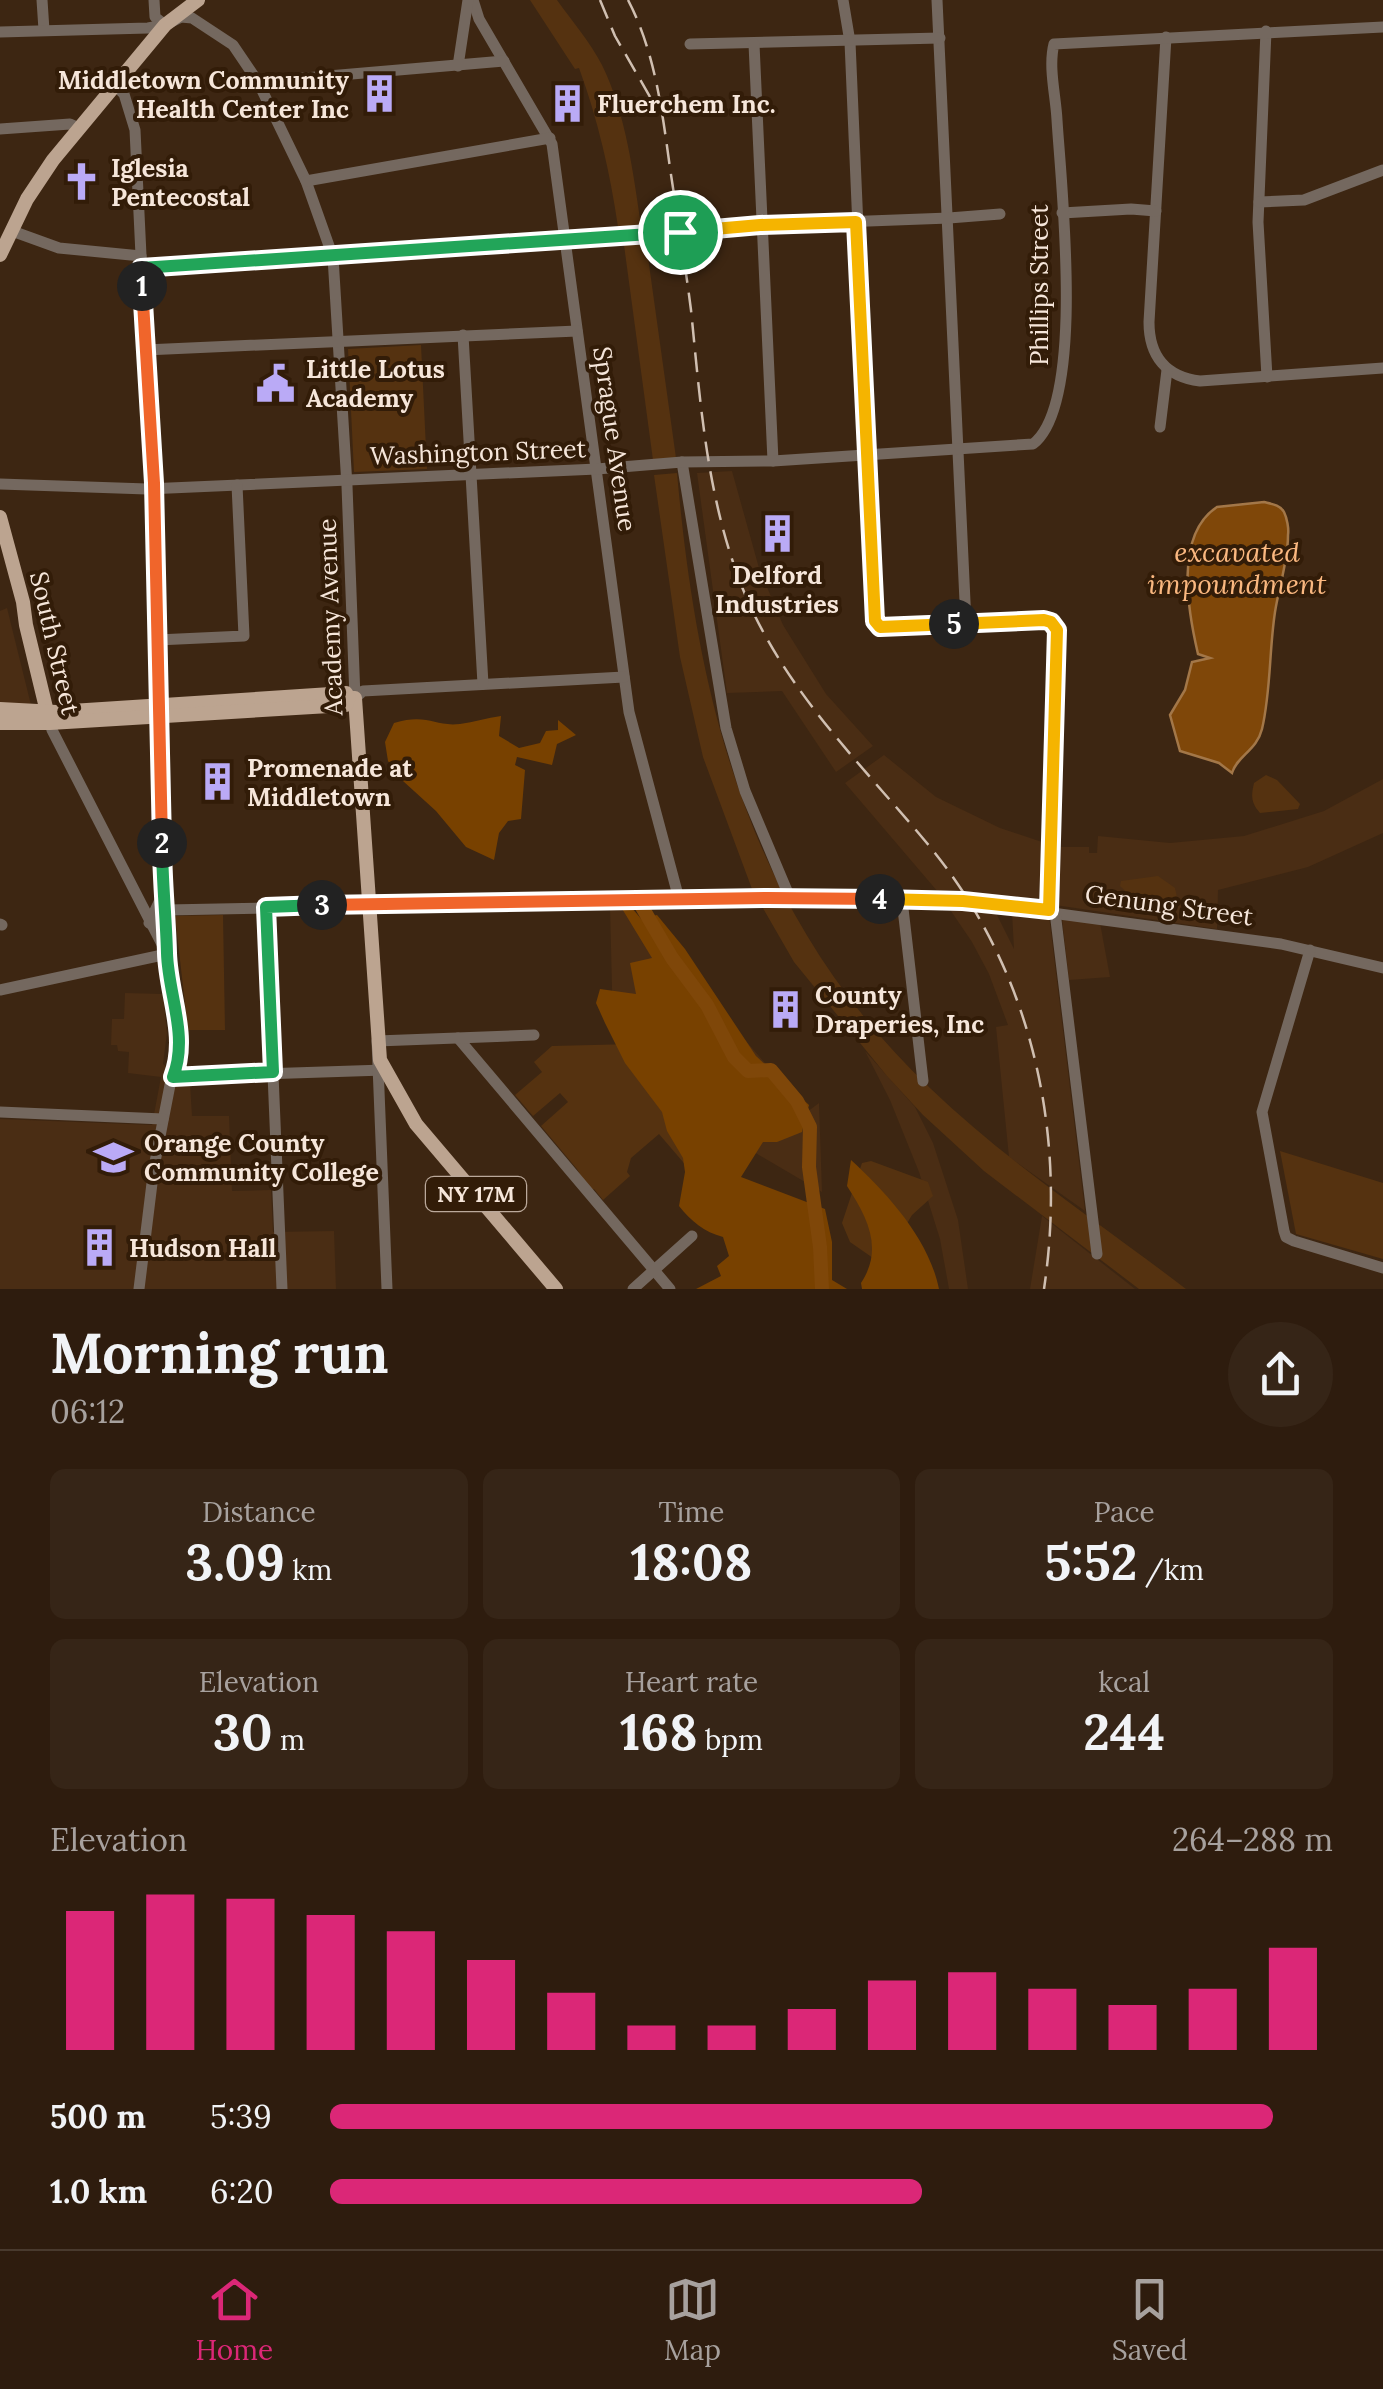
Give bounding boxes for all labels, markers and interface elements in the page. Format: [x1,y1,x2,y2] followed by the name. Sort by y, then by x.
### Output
[58,64,349,125] place label: Middletown Community Health Center Inc
[358,73,400,115] building icon: Middletown Community Health Center Inc
[546,83,588,125] building icon: Fluerchem Inc.
[597,88,776,120] place label: Fluerchem Inc.
[111,152,250,213] place label: Iglesia Pentecostal
[60,161,102,203] church icon: Iglesia Pentecostal
[638,190,723,275] pin
[1023,204,1055,366] street label: Phillips Street
[653,205,708,260] icon: arrive
[117,261,167,311] pin: 1
[136,268,148,304] text: 1
[586,345,644,533] street label: Sprague Avenue
[306,353,445,414] place label: Little Lotus Academy
[255,362,297,404] public building icon: Little Lotus Academy
[369,432,587,472] street label: Washington Street
[756,513,798,555] building icon: Delford Industries
[311,518,349,717] street label: Academy Avenue
[1148,534,1327,602] water label: excavated impoundment
[715,559,839,620] place label: Delford Industries
[23,568,87,718] street label: South Street
[929,599,979,649] pin: 5
[946,606,962,642] text: 5
[247,752,413,813] place label: Promenade at Middletown
[196,761,238,803] building icon: Promenade at Middletown
[137,818,187,868] pin: 2
[155,825,169,861] text: 2
[855,874,905,924] pin: 4
[1083,877,1255,933] street label: Genung Street
[297,880,347,930] pin: 3
[872,881,888,917] text: 4
[314,887,330,923] text: 3
[815,979,984,1040] place label: County Draperies, Inc
[764,988,806,1030] building icon: County Draperies, Inc
[144,1127,379,1188] place label: Orange County Community College
[93,1136,135,1178] school or university icon: Orange County Community College
[426,1177,526,1211] road number: NY 17M
[78,1227,120,1269] building icon: Hudson Hall
[129,1232,276,1264] place label: Hudson Hall
[50,1318,388,1388] text: Morning run
[1228,1322,1333,1427] button: share
[50,1391,125,1432] text: 06:12
[202,1494,316,1530] text: Distance
[658,1494,724,1530] text: Time
[1094,1494,1155,1530] text: Pace
[185,1530,285,1594] text: 3.09
[631,1530,752,1594] text: 18:08
[1044,1530,1137,1594] text: 5:52
[285,1552,332,1588] text: km
[1137,1552,1204,1588] text: /km
[199,1664,319,1700] text: Elevation
[625,1664,758,1700] text: Heart rate
[1098,1664,1150,1700] text: kcal
[213,1700,273,1764] text: 30
[620,1700,698,1764] text: 168
[1083,1700,1165,1764] text: 244
[273,1722,305,1758] text: m
[698,1722,763,1758] text: bpm
[50,1819,187,1860] text: Elevation
[1172,1819,1333,1860] text: 264–288 m
[50,2096,146,2137] text: 500 m
[210,2096,272,2137] text: 5:39
[50,2171,147,2212] text: 1.0 km
[210,2171,274,2212] text: 6:20
[195,2272,273,2368] tab: Home
[664,2272,721,2368] tab: Map
[1112,2272,1188,2368] tab: Saved

